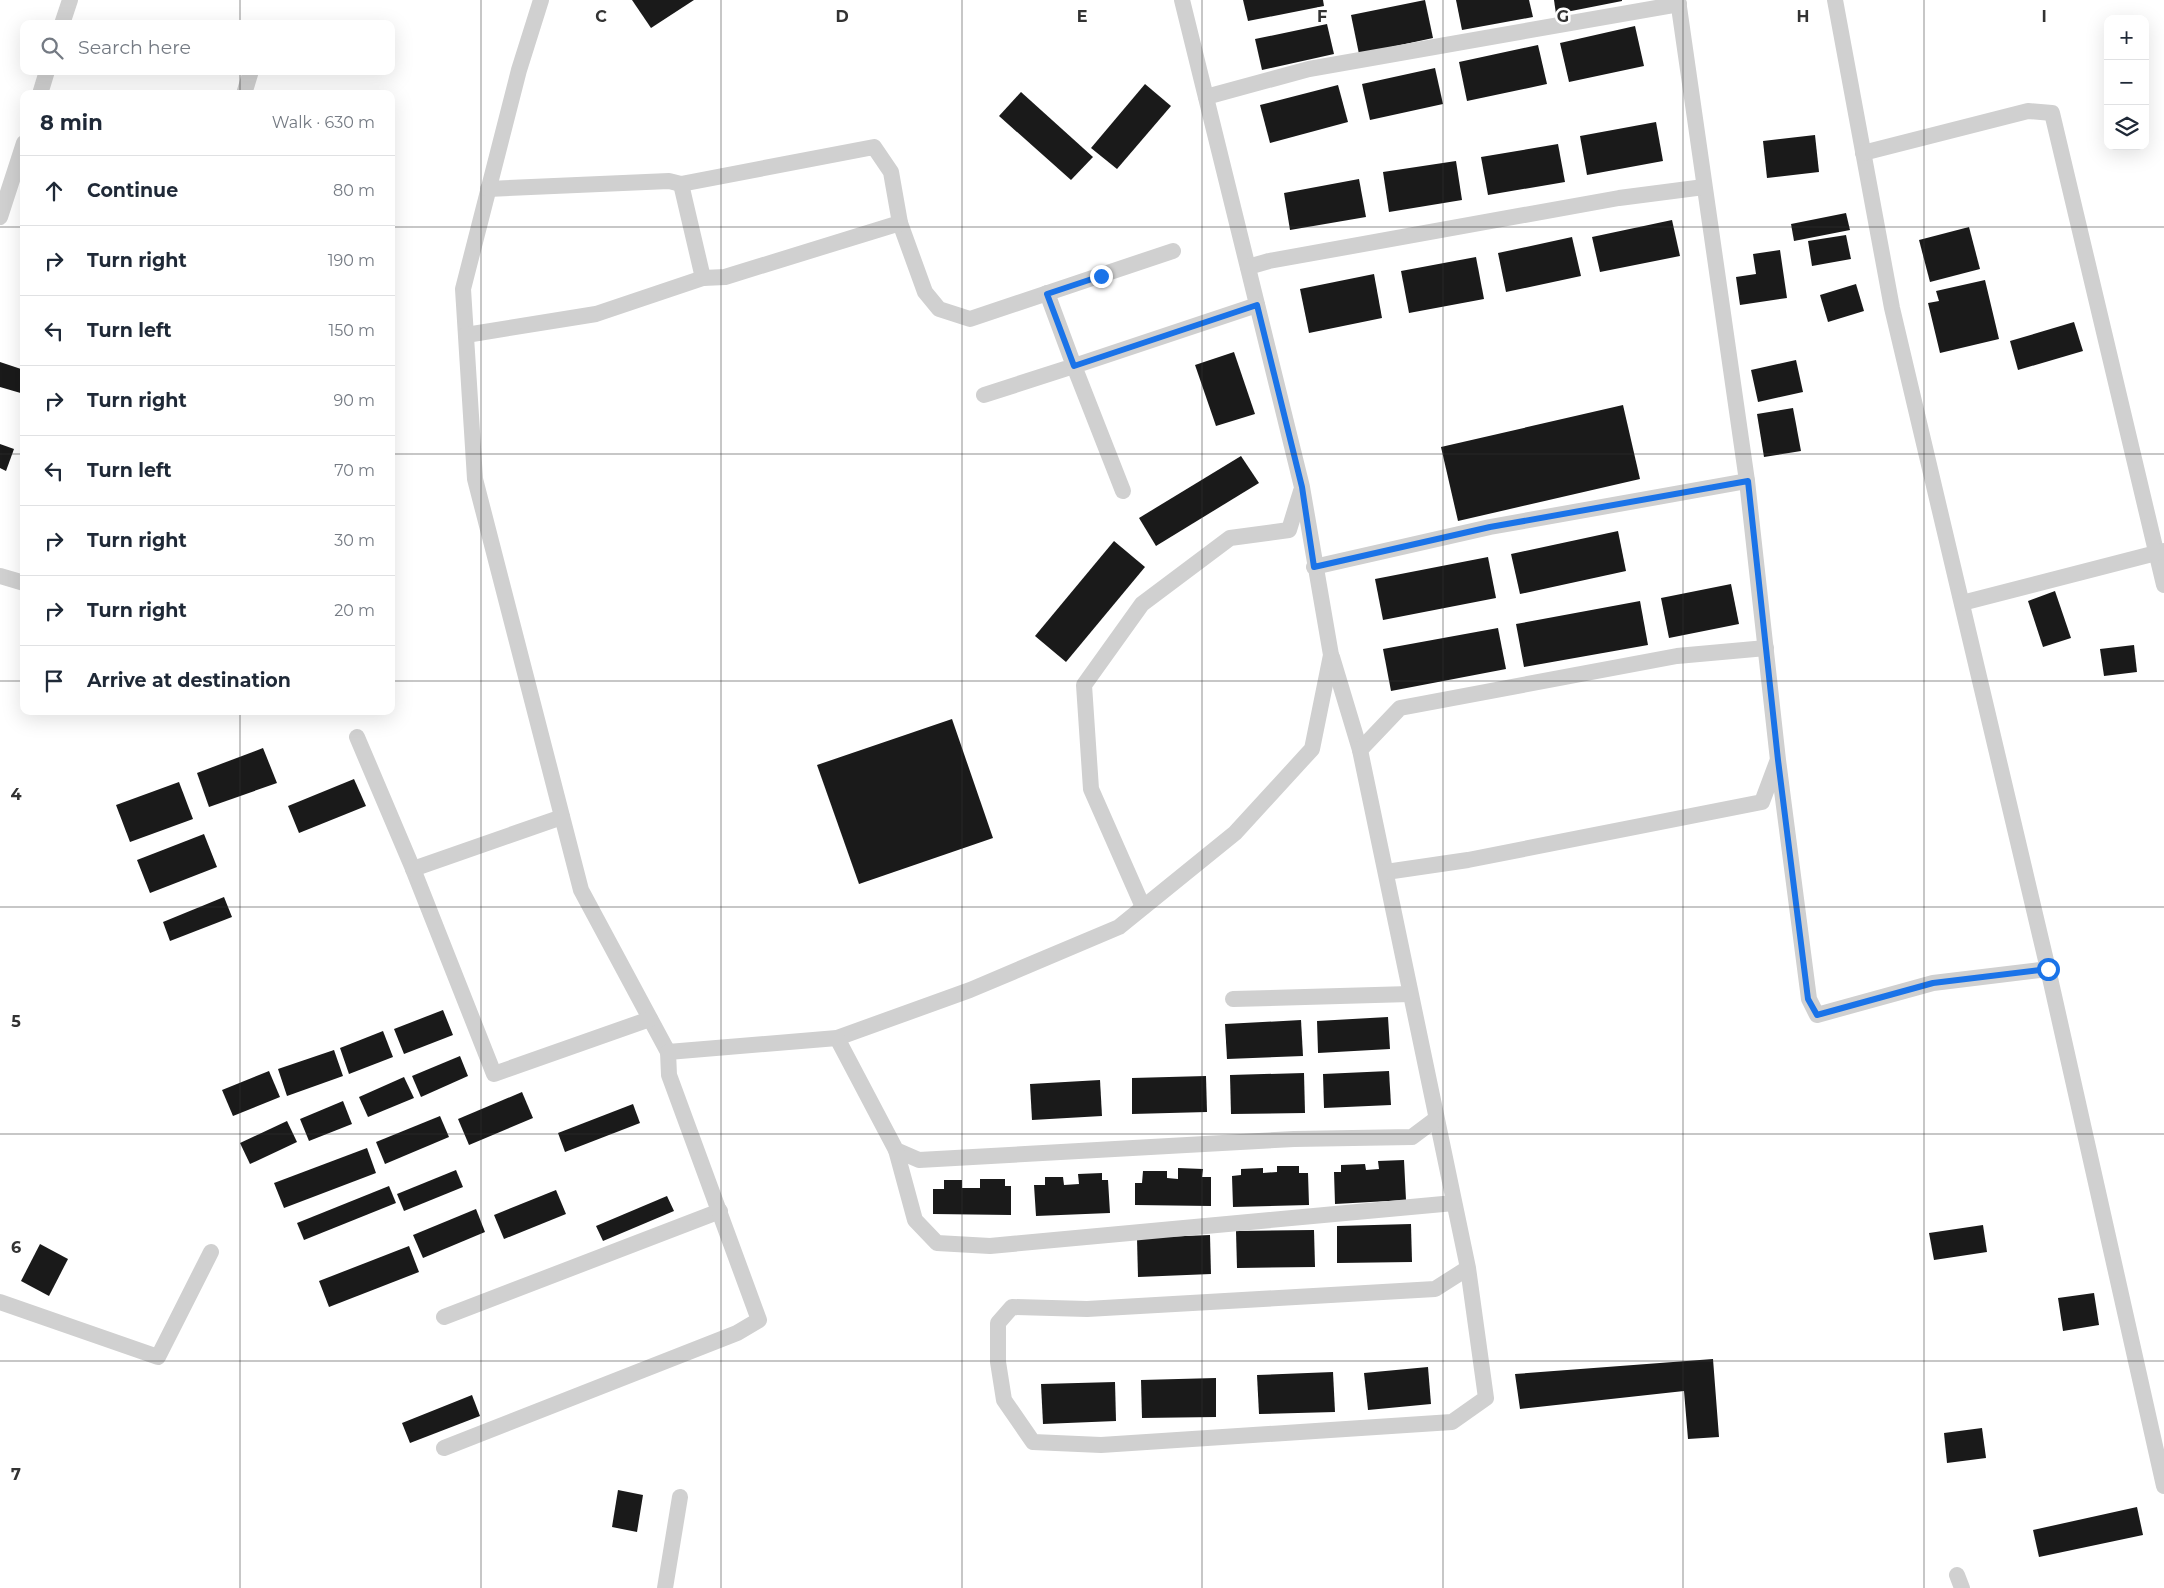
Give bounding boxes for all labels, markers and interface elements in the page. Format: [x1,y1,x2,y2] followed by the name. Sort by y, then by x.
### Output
[595,7,607,26] text: C
[835,7,849,26] text: D
[1077,7,1087,26] text: E
[1317,7,1327,26] text: F
[1557,7,1569,26] text: G
[1797,7,1809,26] text: H
[2041,7,2047,26] text: I
[2104,15,2149,150] map controls
[2104,15,2149,60] button: +
[20,20,395,75] search box
[38,34,66,62] icon: search
[78,36,191,59] text: Search here
[2104,60,2149,105] button: −
[2104,105,2149,150] button: layers
[40,110,103,135] text: 8 min
[272,113,375,132] text: Walk · 630 m
[40,177,68,205] icon: ahead
[87,179,178,202] text: Continue
[333,181,375,200] text: 80 m
[40,247,68,275] icon: right
[87,249,187,272] text: Turn right
[328,251,375,270] text: 190 m
[1090,265,1113,288] route end
[40,317,68,345] icon: left
[87,319,172,342] text: Turn left
[328,321,375,340] text: 150 m
[40,387,68,415] icon: right
[87,389,187,412] text: Turn right
[333,391,375,410] text: 90 m
[40,457,68,485] icon: left
[87,459,172,482] text: Turn left
[334,461,375,480] text: 70 m
[40,527,68,555] icon: right
[87,529,187,552] text: Turn right
[334,531,375,550] text: 30 m
[40,597,68,625] icon: right
[87,599,187,622] text: Turn right
[334,601,375,620] text: 20 m
[40,667,68,695] icon: arrive
[87,669,291,692] text: Arrive at destination
[10,785,22,804] text: 4
[2037,958,2060,981] route start
[11,1012,21,1031] text: 5
[11,1238,21,1257] text: 6
[11,1465,21,1484] text: 7

